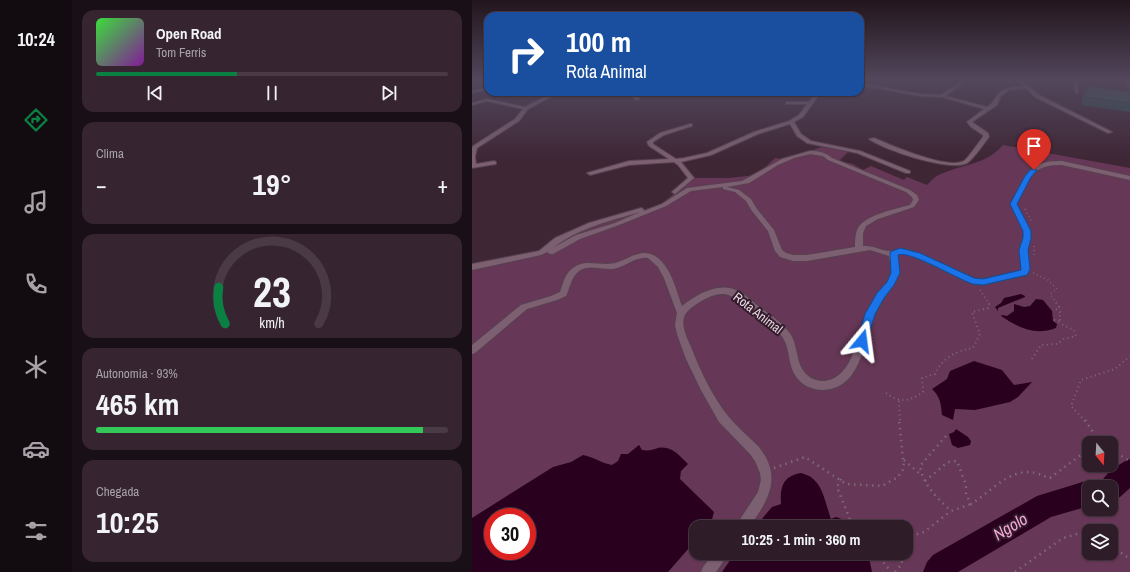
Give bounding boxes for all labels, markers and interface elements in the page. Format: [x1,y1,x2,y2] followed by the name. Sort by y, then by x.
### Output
[156,23,222,44] text: Open Road
[566,23,631,61] text: 100 m
[17,27,55,52] text: 10:24
[500,28,552,80] icon: right
[156,44,206,61] text: Tom Ferris
[566,59,646,84] text: Rota Animal
[144,82,166,104] icon: previous
[261,82,283,104] icon: pause
[378,82,400,104] icon: next
[22,106,50,134] icon: directions
[1017,129,1051,170] pin
[1023,135,1045,157] icon: arrive
[96,145,124,162] text: Clima
[252,164,292,204] text: 19°
[96,170,107,200] text: −
[437,170,448,200] text: +
[22,188,50,216] icon: music
[253,264,291,320] text: 23
[22,270,50,298] icon: phone
[730,288,786,338] street label: Rota Animal
[259,313,285,332] text: km/h
[841,320,883,362] position arrow
[22,353,50,381] icon: climate
[96,365,178,382] text: Autonomia · 93%
[96,384,179,424] text: 465 km
[22,435,50,463] icon: car
[1082,436,1118,472] north arrow
[1082,436,1118,560] map controls
[1082,480,1118,516] button: search
[96,483,139,500] text: Chegada
[96,502,159,542] text: 10:25
[988,507,1032,545] water label: Ngolo
[484,508,536,560] speed limit sign: 30
[22,517,50,545] icon: filters
[1082,524,1118,560] button: layers
[742,529,860,550] text: 10:25 · 1 min · 360 m

